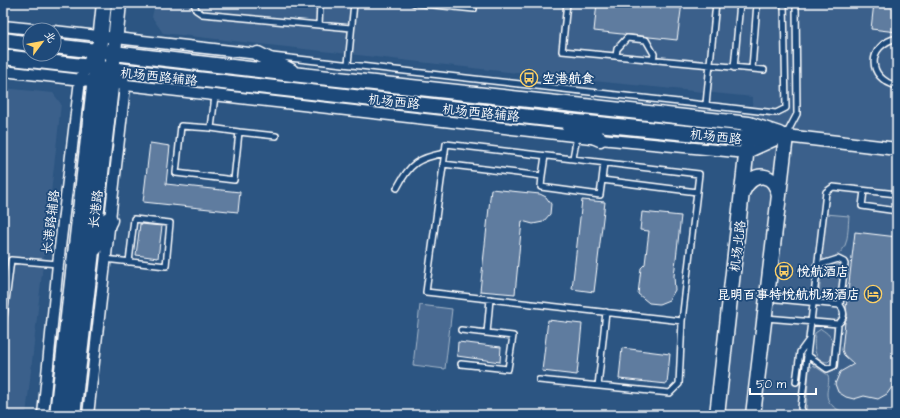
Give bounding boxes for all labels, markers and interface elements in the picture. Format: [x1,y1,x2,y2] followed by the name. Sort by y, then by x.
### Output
[22,22,62,62] north arrow
[41,28,59,46] text: 北
[119,64,199,90] street label: 机场西路辅路
[519,68,539,88] bus stop icon: 空港航食
[542,70,594,88] place label: 空港航食
[367,90,421,114] street label: 机场西路
[441,100,521,126] street label: 机场西路辅路
[689,125,743,149] street label: 机场西路
[38,189,64,255] street label: 长港路辅路
[85,189,107,230] street label: 长港路
[726,219,750,273] street label: 机场北路
[774,261,794,281] bus stop icon: 悦航酒店
[797,263,849,281] place label: 悦航酒店
[863,284,883,304] hotel icon: 昆明百事特悦航机场酒店
[717,286,860,304] place label: 昆明百事特悦航机场酒店
[750,370,816,396] scale bar
[756,376,787,393] text: 50 m

